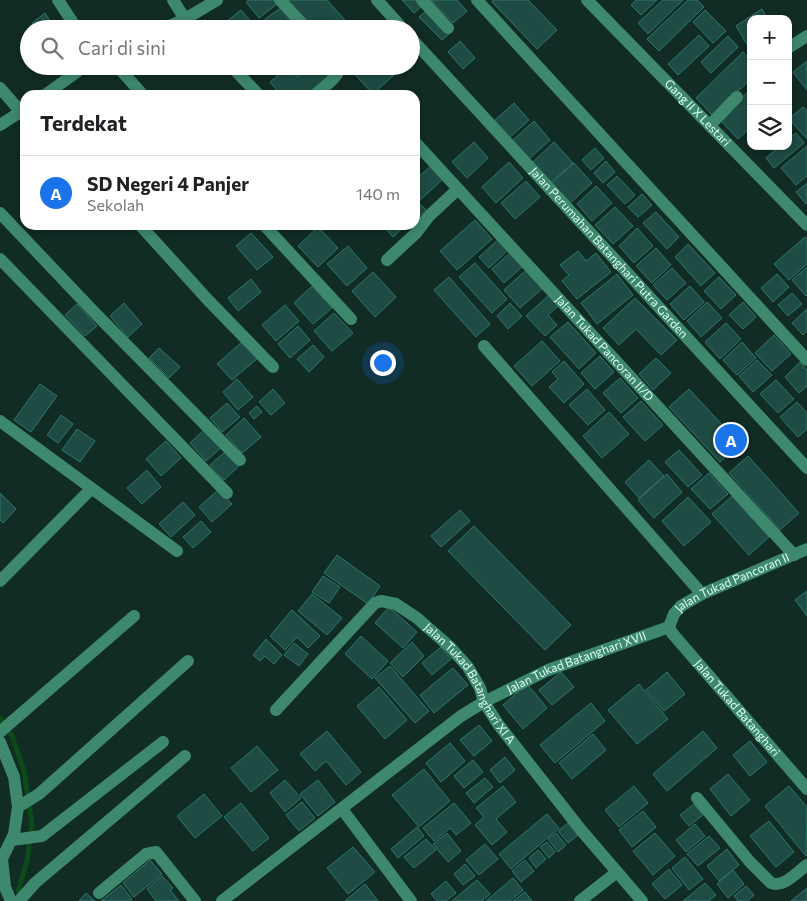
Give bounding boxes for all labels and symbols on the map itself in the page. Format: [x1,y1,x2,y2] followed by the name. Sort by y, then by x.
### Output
[662,76,734,149] street label: Gang II X Lestari
[527,164,692,340] street label: Jalan Perumahan Batanghari Putra Garden
[552,292,657,404] street label: Jalan Tukad Pancoran II/D
[370,350,396,376] your location
[715,421,747,459] pin: A
[671,549,791,615] street label: Jalan Tukad Pancoran II
[421,620,519,746] street label: Jalan Tukad Batanghari XI A
[504,628,648,696] street label: Jalan Tukad Batanghari XVII
[691,656,783,759] street label: Jalan Tukad Batanghari

